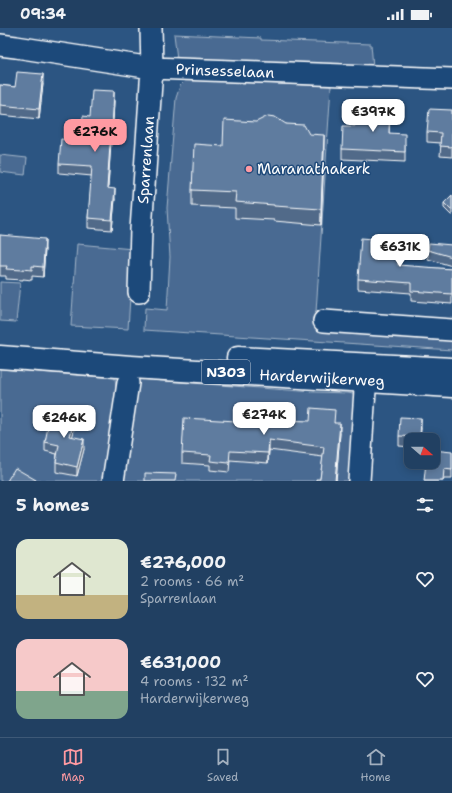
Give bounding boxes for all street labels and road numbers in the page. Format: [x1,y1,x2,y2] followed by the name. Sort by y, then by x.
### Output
[175,59,275,83] street label: Prinsesselaan
[133,115,159,205] street label: Sparrenlaan
[202,360,250,384] road number: N303
[259,365,385,391] street label: Harderwijkerweg

